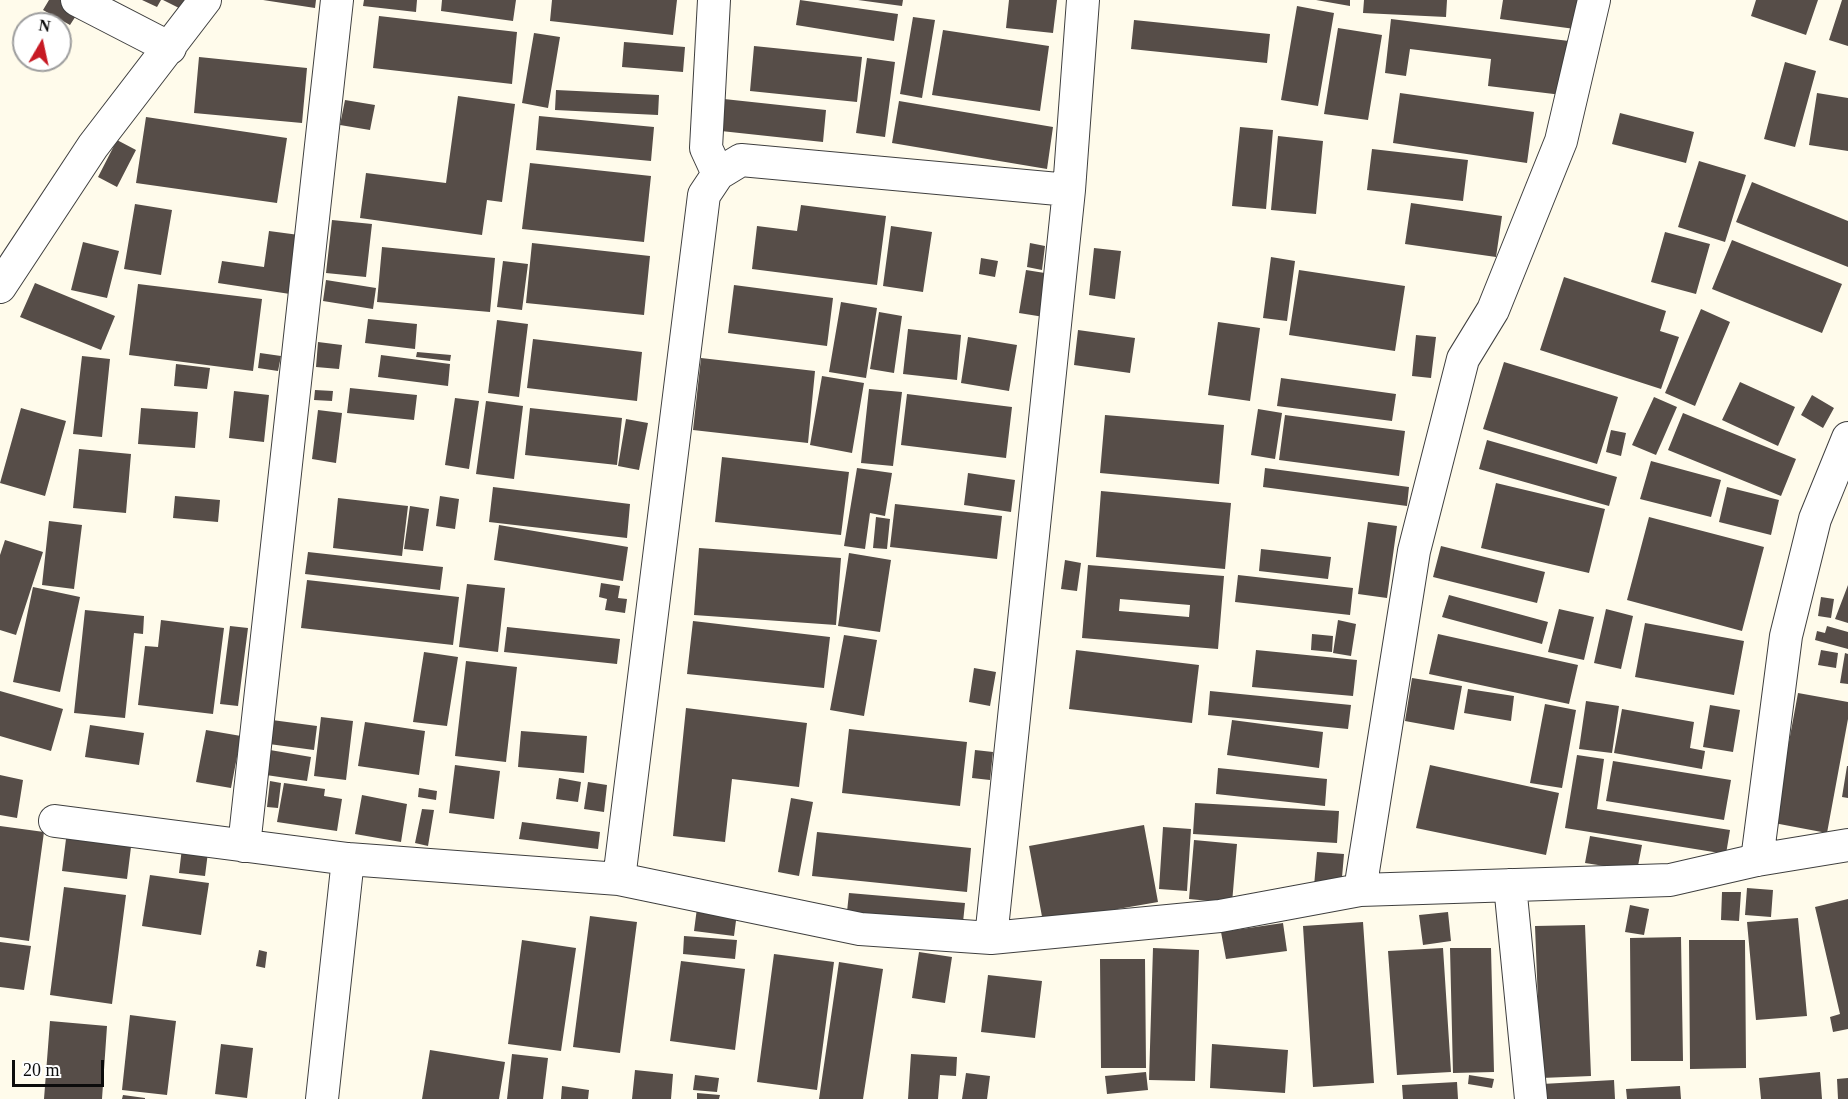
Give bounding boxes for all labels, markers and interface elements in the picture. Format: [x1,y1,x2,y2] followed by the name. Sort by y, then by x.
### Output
[12,12,72,72] north arrow
[38,16,52,35] text: N
[15,1048,106,1086] scale bar
[23,1060,60,1080] text: 20 m

